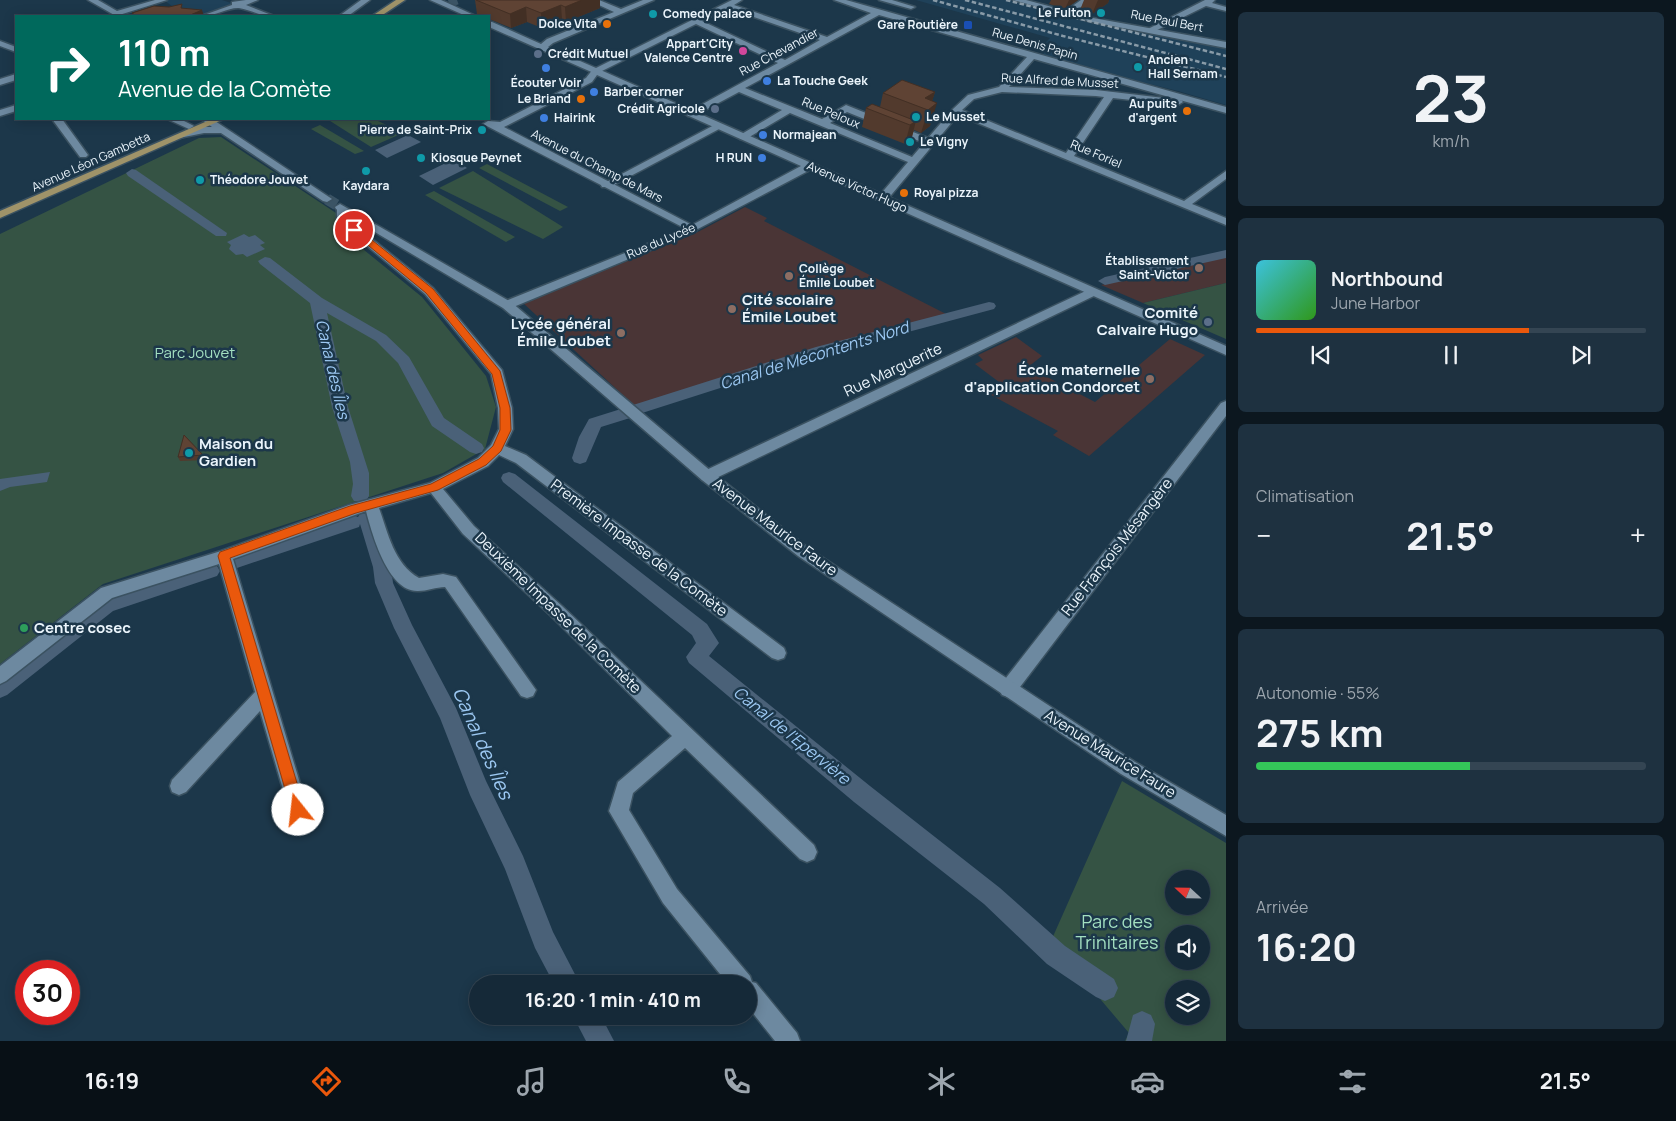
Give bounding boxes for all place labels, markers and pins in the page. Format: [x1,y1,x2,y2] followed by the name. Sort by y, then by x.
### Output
[1038,4,1091,21] place label: Le Fulton
[663,5,752,22] place label: Comedy palace
[1095,7,1107,19] marker: Le Fulton
[647,8,659,20] marker: Comedy palace
[539,15,597,32] place label: Dolce Vita
[877,16,958,33] place label: Gare Routière
[601,18,613,30] marker: Dolce Vita
[962,19,974,31] marker: Gare Routière
[644,35,733,66] place label: Appart'City Valence Centre
[548,45,628,62] place label: Crédit Mutuel
[737,45,749,57] marker: Appart'City Valence Centre
[532,48,544,60] marker: Crédit Mutuel
[1148,51,1218,82] place label: Ancien Hall Sernam
[1132,61,1144,73] marker: Ancien Hall Sernam
[540,62,552,74] marker: Écouter Voir
[777,72,868,89] place label: La Touche Geek
[511,74,581,91] place label: Écouter Voir
[761,75,773,87] marker: La Touche Geek
[604,83,684,100] place label: Barber corner
[588,86,600,98] marker: Barber corner
[518,90,571,107] place label: Le Briand
[575,93,587,105] marker: Le Briand
[1128,95,1177,126] place label: Au puits d'argent
[617,100,705,117] place label: Crédit Agricole
[709,103,721,115] marker: Crédit Agricole
[1181,105,1193,117] marker: Au puits d'argent
[926,108,985,125] place label: Le Musset
[554,109,596,126] place label: Hairink
[910,111,922,123] marker: Le Musset
[538,112,550,124] marker: Hairink
[359,121,472,138] place label: Pierre de Saint-Prix
[476,124,488,136] marker: Pierre de Saint-Prix
[773,126,837,143] place label: Normajean
[757,129,769,141] marker: Normajean
[920,133,968,150] place label: Le Vigny
[904,136,916,148] marker: Le Vigny
[431,149,522,166] place label: Kiosque Peynet
[716,149,752,166] place label: H RUN
[415,152,427,164] marker: Kiosque Peynet
[756,152,768,164] marker: H RUN
[360,165,372,177] marker: Kaydara
[210,171,308,188] place label: Théodore Jouvet
[194,174,206,186] marker: Théodore Jouvet
[343,177,389,194] place label: Kaydara
[914,184,978,201] place label: Royal pizza
[898,187,910,199] marker: Royal pizza
[333,209,375,251] pin
[1105,252,1189,283] place label: Établissement Saint-Victor
[799,260,874,291] place label: Collège Émile Loubet
[1193,262,1205,274] marker: Établissement Saint-Victor
[783,270,795,282] marker: Collège Émile Loubet
[742,289,836,327] place label: Cité scolaire Émile Loubet
[1097,302,1198,340] place label: Comité Calvaire Hugo
[726,303,738,315] marker: Cité scolaire Émile Loubet
[511,313,611,351] place label: Lycée général Émile Loubet
[1202,316,1214,328] marker: Comité Calvaire Hugo
[615,327,627,339] marker: Lycée général Émile Loubet
[964,359,1140,397] place label: École maternelle d'application Condorcet
[1144,373,1156,385] marker: École maternelle d'application Condorcet
[199,433,273,471] place label: Maison du Gardien
[183,447,195,459] marker: Maison du Gardien
[34,617,131,638] place label: Centre cosec
[18,622,30,634] marker: Centre cosec

